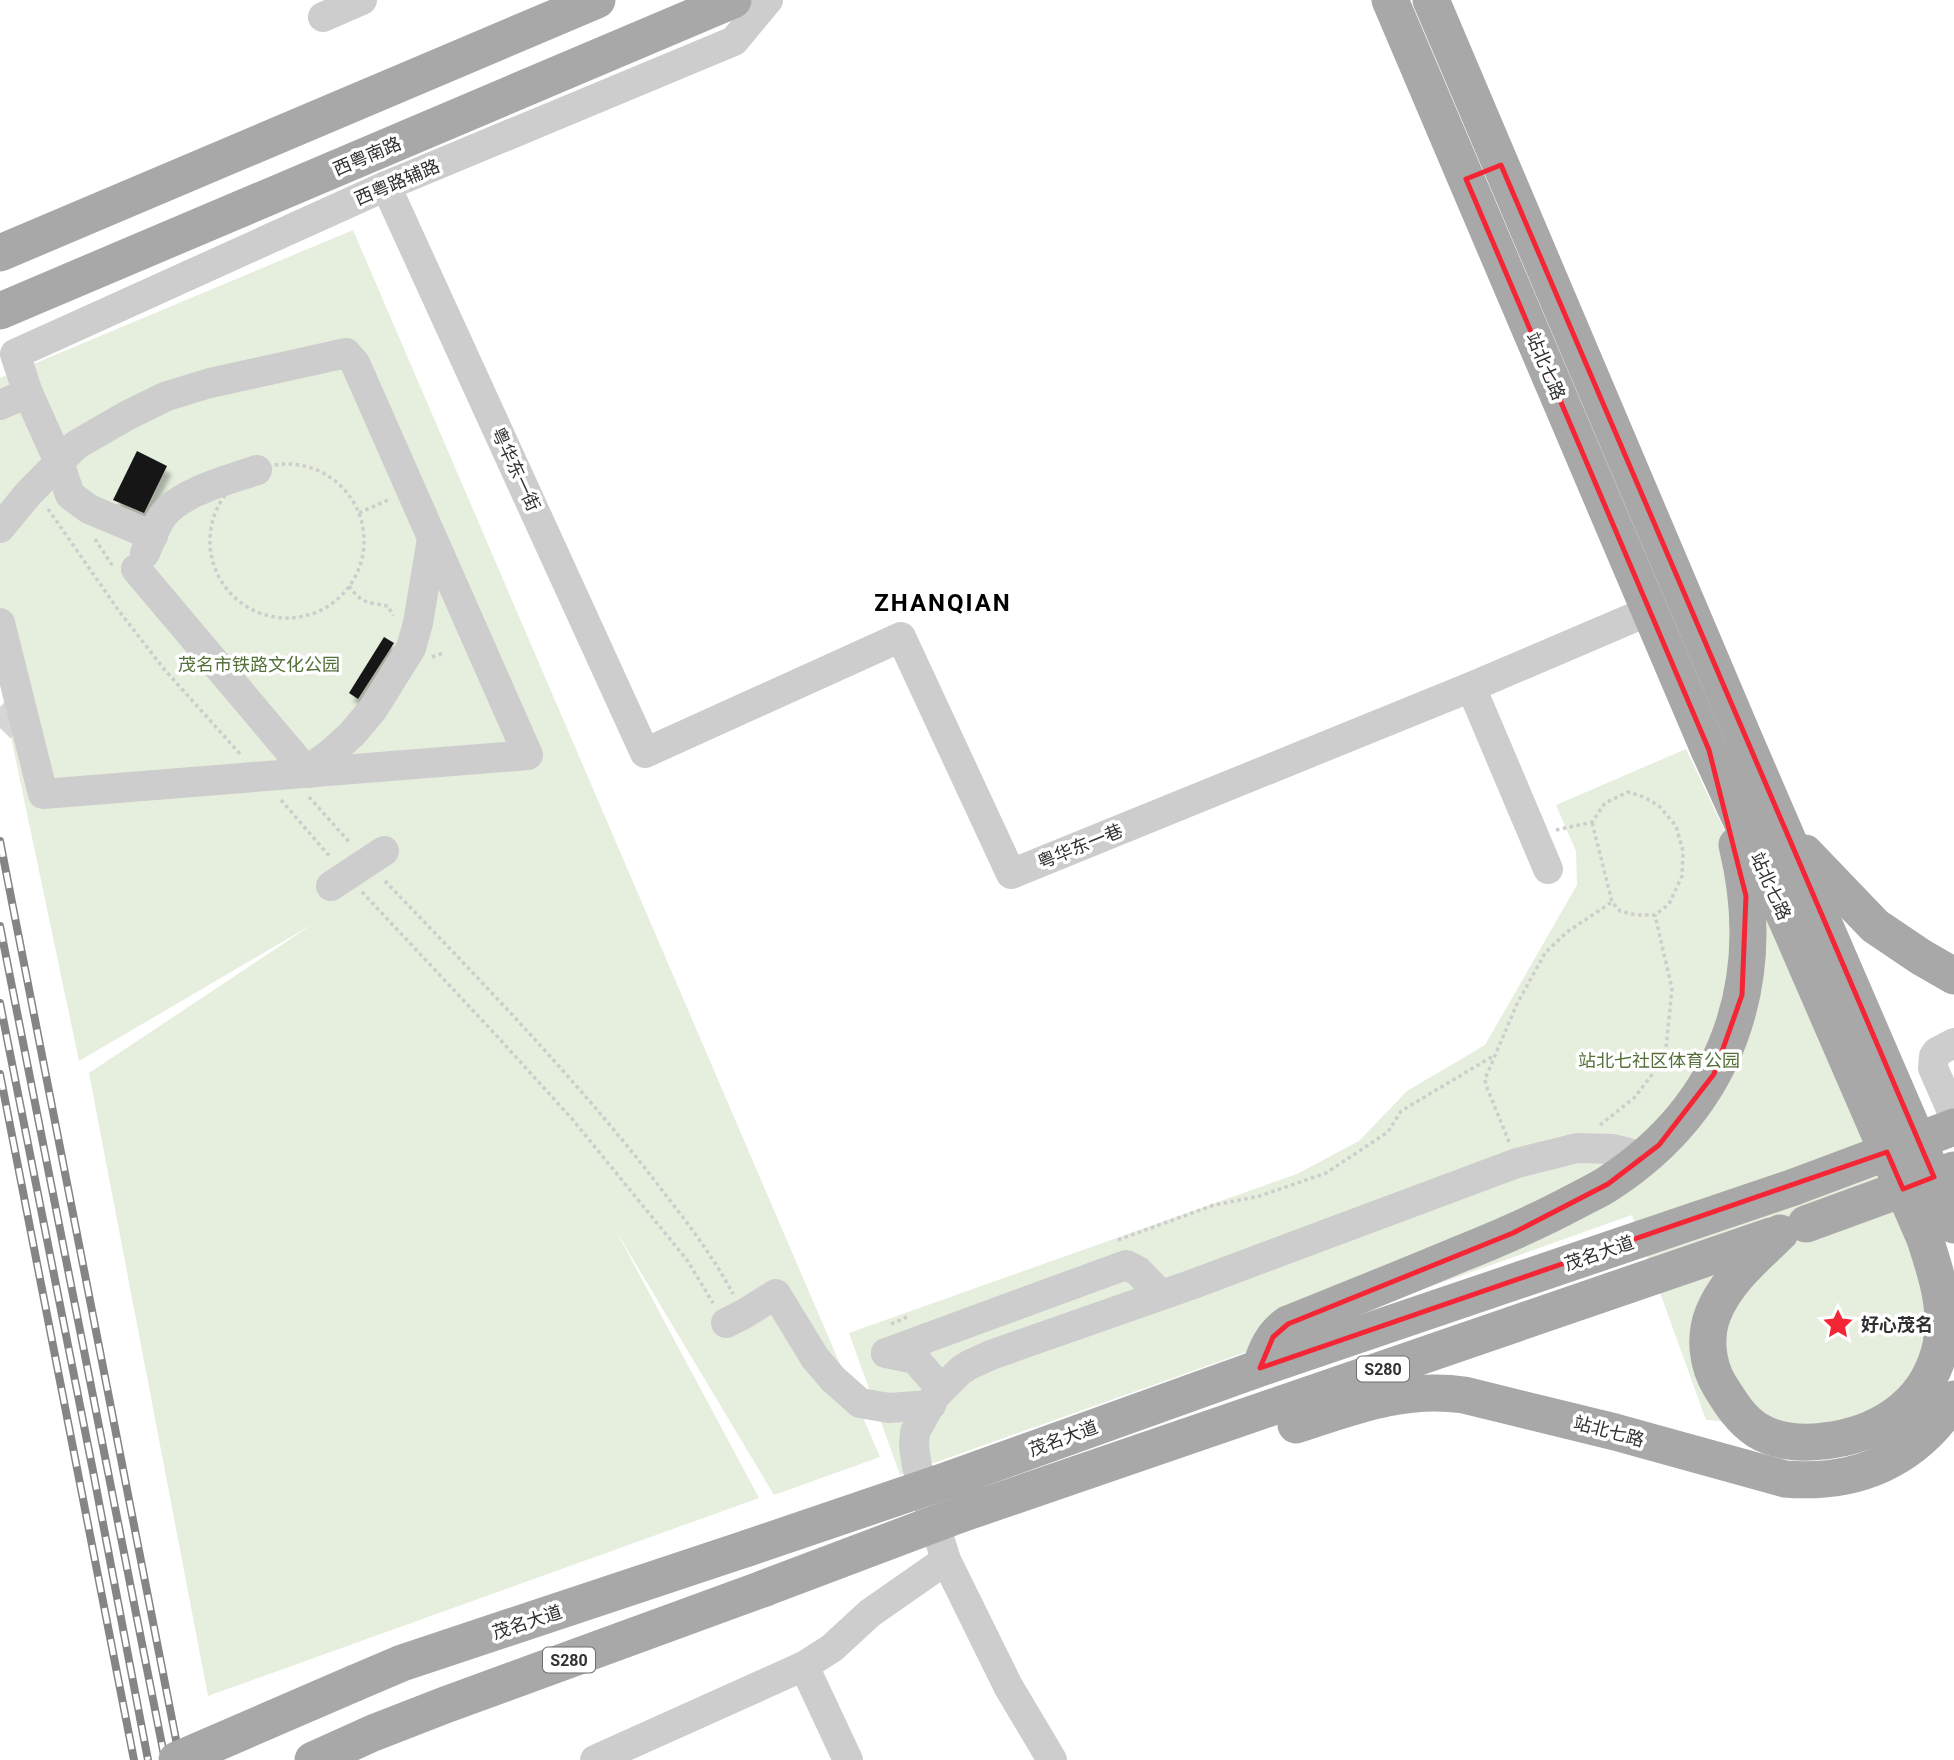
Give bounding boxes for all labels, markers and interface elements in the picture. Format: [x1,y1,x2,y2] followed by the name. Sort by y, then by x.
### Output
[330,132,404,180] street label: 西粤南路
[351,155,443,209] street label: 西粤路辅路
[1522,329,1570,403] street label: 站北七路
[487,424,545,514] street label: 粤华东一街
[874,589,1012,617] district label: ZHANQIAN
[178,654,340,675] park label: 茂名市铁路文化公园
[1034,819,1126,873] street label: 粤华东一巷
[1747,849,1795,923] street label: 站北七路
[1578,1050,1740,1071] park label: 站北七社区体育公园
[1562,1231,1636,1275] street label: 茂名大道
[1821,1307,1855,1341] place icon: 好心茂名
[1861,1314,1933,1335] place label: 好心茂名
[1357,1357,1409,1382] road number: S280
[1572,1412,1646,1450] street label: 站北七路
[1026,1416,1100,1460] street label: 茂名大道
[490,1601,564,1643] street label: 茂名大道
[543,1648,595,1672] road number: S280

